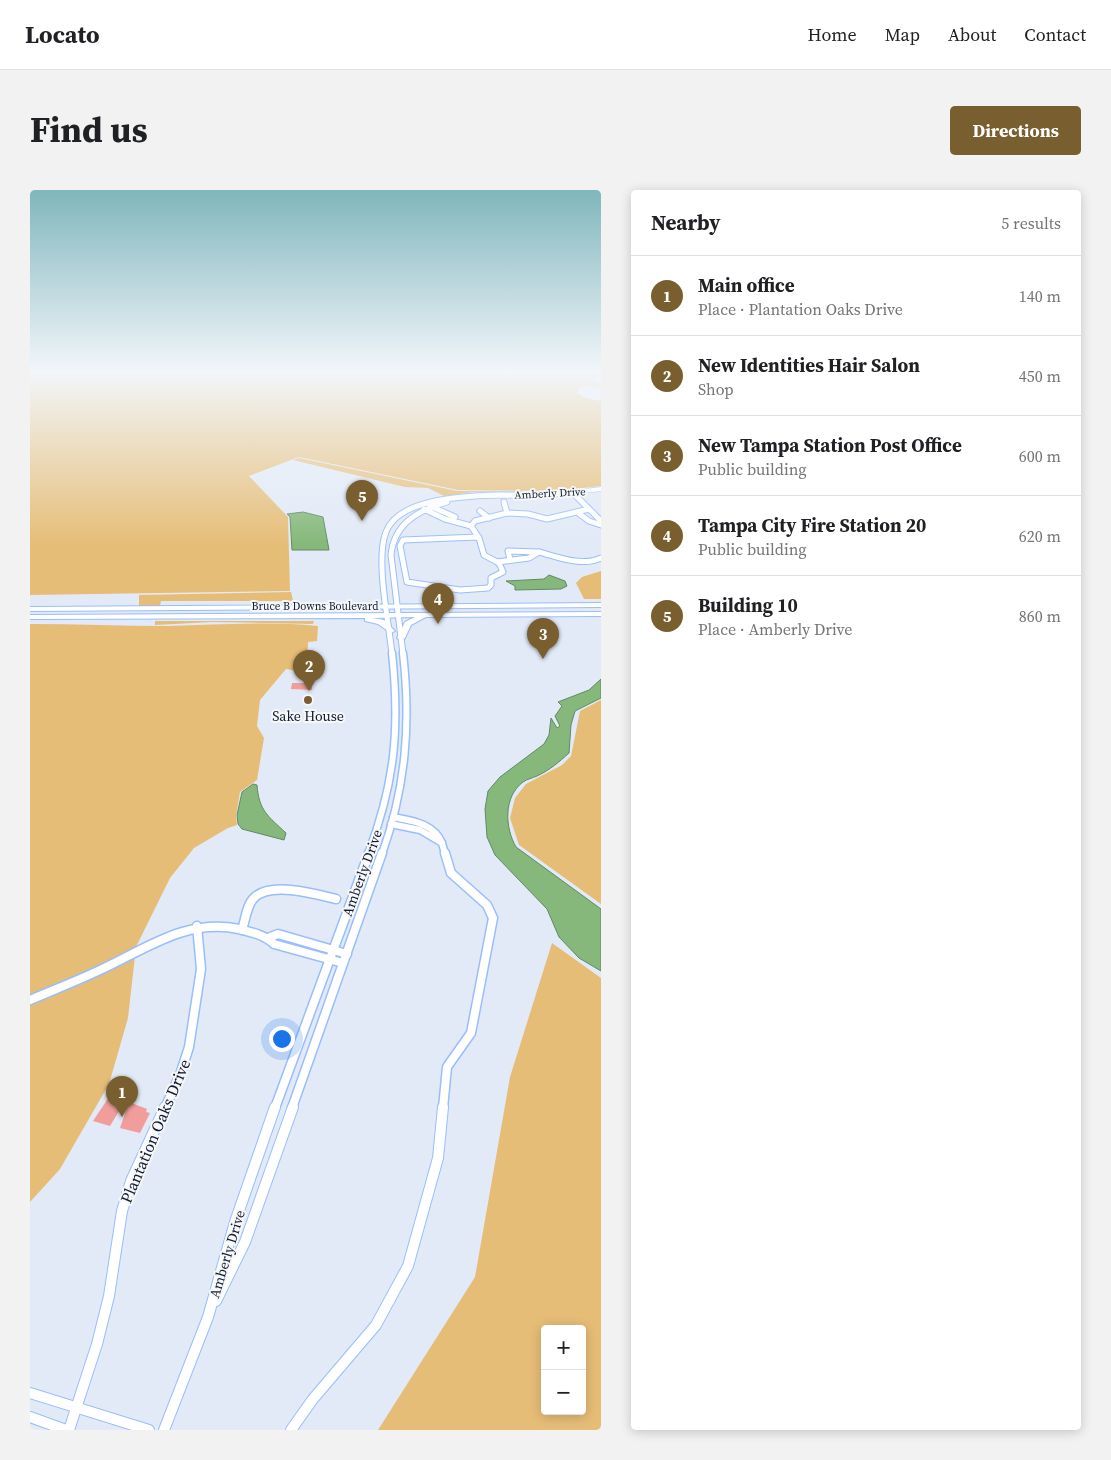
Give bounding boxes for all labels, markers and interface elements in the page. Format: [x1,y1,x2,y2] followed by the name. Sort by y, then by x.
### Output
[25,18,100,51] text: Locato
[808,22,857,47] text: Home
[885,22,920,47] text: Map
[948,22,996,47] text: About
[1024,22,1086,47] text: Contact
[30,106,148,154] text: Find us
[950,106,1081,155] button: Directions
[651,208,721,237] text: Nearby
[1001,212,1061,234] text: 5 results
[698,272,795,298] text: Main office
[663,285,671,307] text: 1
[1019,285,1061,307] text: 140 m
[698,298,903,320] text: Place · Plantation Oaks Drive
[698,352,920,378] text: New Identities Hair Salon
[663,365,671,387] text: 2
[1019,365,1061,387] text: 450 m
[698,378,734,400] text: Shop
[698,432,962,458] text: New Tampa Station Post Office
[663,445,671,467] text: 3
[1019,445,1061,467] text: 600 m
[698,458,807,480] text: Public building
[346,480,378,521] pin: 5
[514,484,587,503] street label: Amberly Drive
[698,512,926,538] text: Tampa City Fire Station 20
[663,525,671,547] text: 4
[1019,525,1061,547] text: 620 m
[698,538,807,560] text: Public building
[422,583,454,624] pin: 4
[698,592,798,618] text: Building 10
[252,599,379,614] street label: Bruce B Downs Boulevard
[663,605,671,627] text: 5
[1019,605,1061,627] text: 860 m
[527,618,559,659] pin: 3
[698,618,853,640] text: Place · Amberly Drive
[293,650,325,691] pin: 2
[302,694,314,706] marker: Sake House
[272,706,344,726] place label: Sake House
[337,827,387,919] street label: Amberly Drive
[269,1026,295,1052] your location
[115,1056,195,1206] street label: Plantation Oaks Drive
[106,1076,138,1117] pin: 1
[204,1208,250,1300] street label: Amberly Drive
[541,1325,586,1415] map controls
[541,1325,586,1370] button: +
[541,1370,586,1415] button: −

